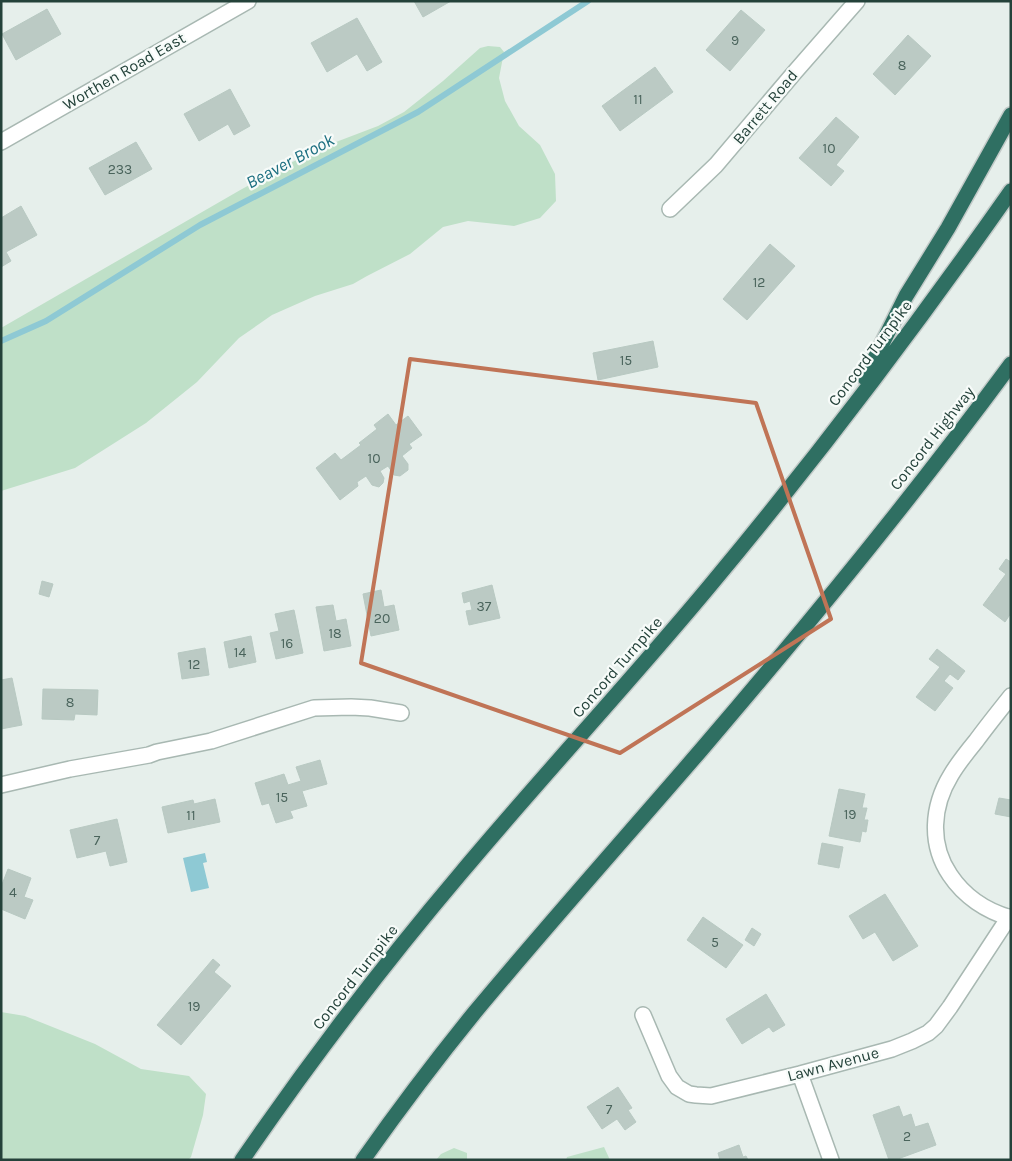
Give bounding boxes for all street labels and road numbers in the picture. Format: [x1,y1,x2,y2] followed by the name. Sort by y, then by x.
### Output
[59,28,189,114] street label: Worthen Road East
[728,66,802,148] street label: Barrett Road
[824,296,916,410] street label: Concord Turnpike
[886,382,979,494] street label: Concord Highway
[568,613,666,721] street label: Concord Turnpike
[308,921,402,1033] street label: Concord Turnpike
[785,1043,881,1085] street label: Lawn Avenue

